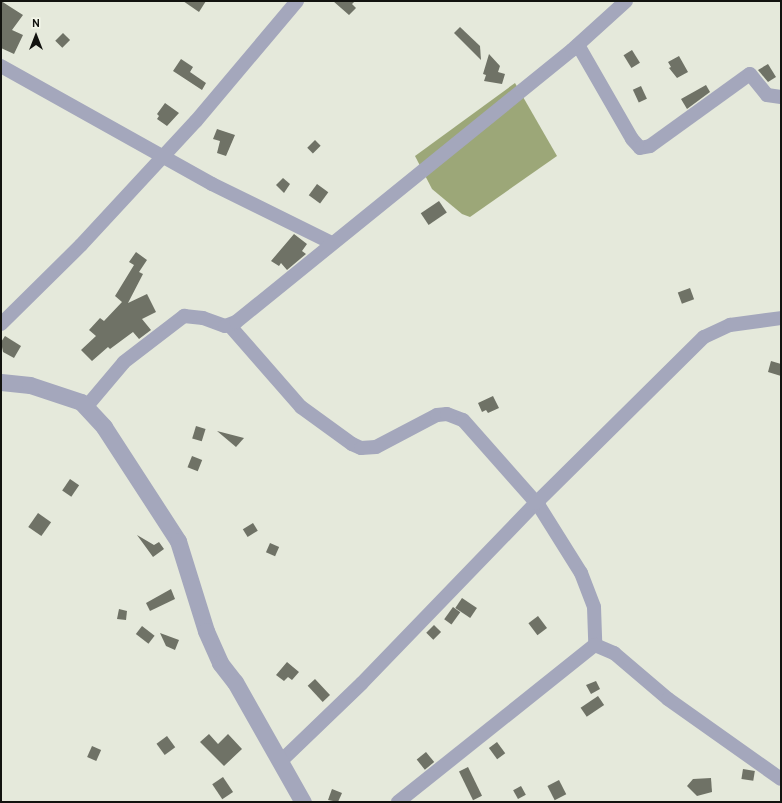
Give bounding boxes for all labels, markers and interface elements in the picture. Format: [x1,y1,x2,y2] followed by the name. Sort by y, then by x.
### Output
[16,16,56,56] north arrow
[32,17,40,31] text: N

